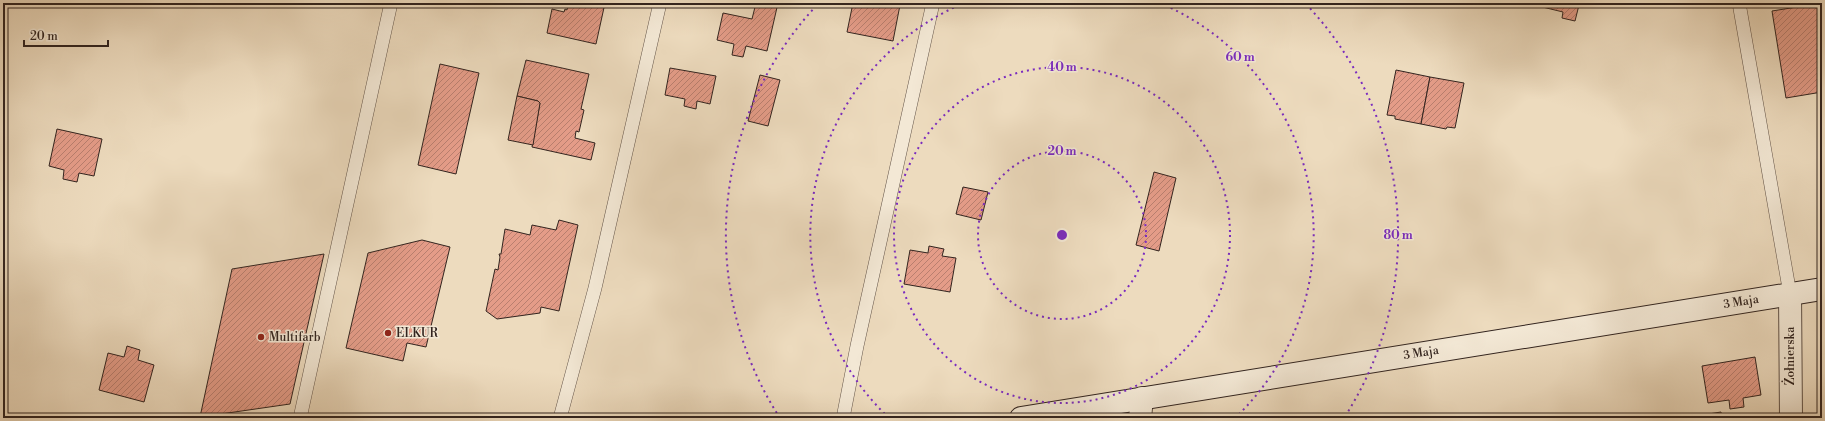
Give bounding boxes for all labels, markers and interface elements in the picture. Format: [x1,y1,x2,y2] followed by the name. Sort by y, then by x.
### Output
[24,22,108,48] scale bar
[30,29,58,44] text: 20 m
[1225,50,1255,65] text: 60 m
[1047,60,1077,75] text: 40 m
[1047,144,1077,159] text: 20 m
[1055,228,1069,242] centre of rings
[1383,228,1413,243] text: 80 m
[1722,292,1761,312] street label: 3 Maja
[396,326,438,341] place label: ELKUR
[1781,326,1798,385] street label: Żołnierska
[383,328,393,338] marker: ELKUR
[269,330,321,345] place label: Multifarb
[256,332,266,342] marker: Multifarb
[1402,343,1441,363] street label: 3 Maja

